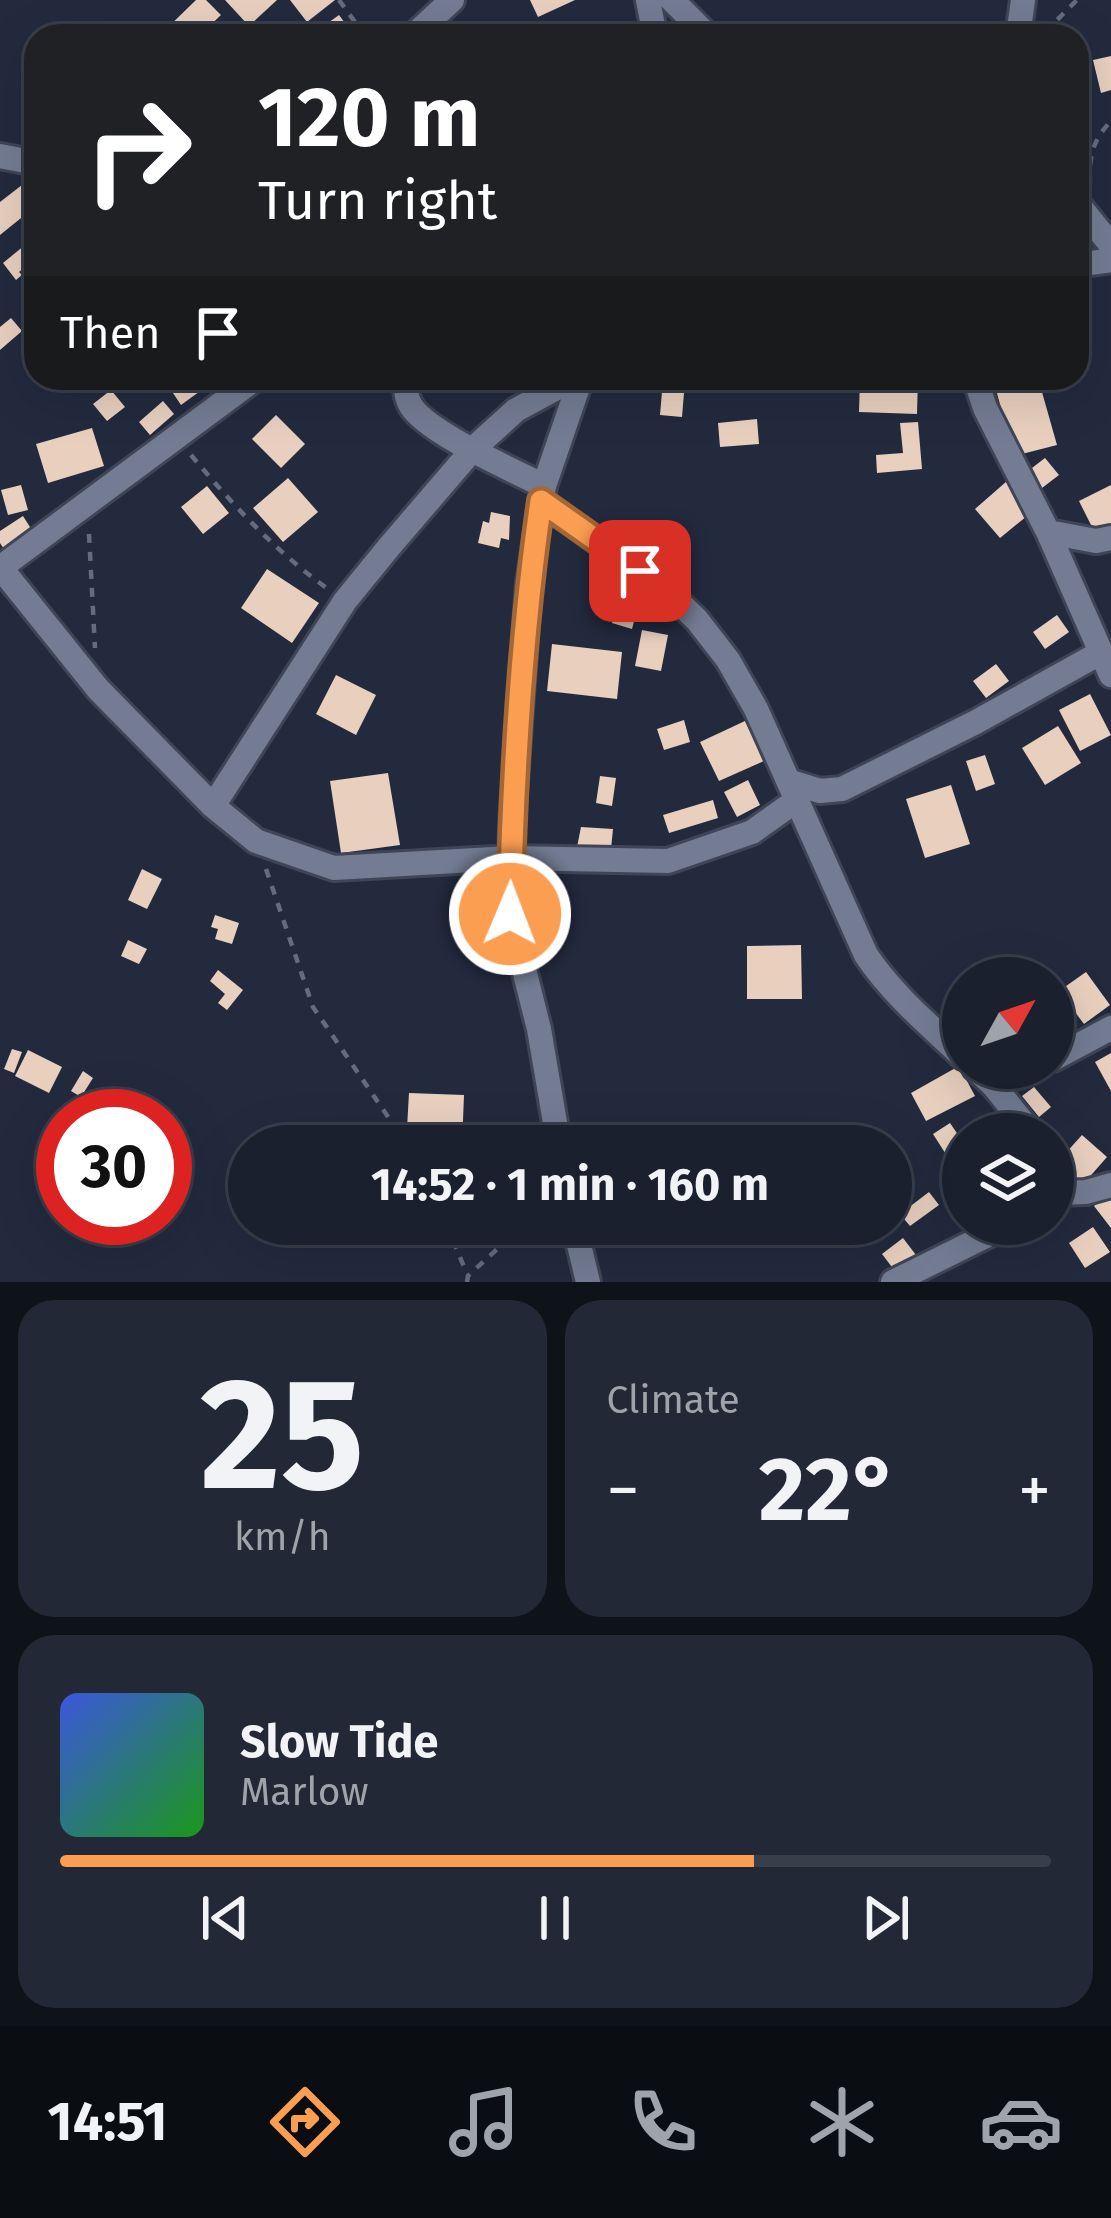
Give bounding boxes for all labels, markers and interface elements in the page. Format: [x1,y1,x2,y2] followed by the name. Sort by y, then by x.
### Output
[258,67,480,168] text: 120 m
[60,72,216,228] icon: right
[258,169,497,233] text: Turn right
[185,300,251,366] icon: arrive
[60,306,161,360] text: Then
[589,520,691,622] pin
[607,538,673,604] icon: arrive
[447,851,573,977] position arrow
[942,957,1074,1089] north arrow
[942,957,1074,1245] map controls
[36,1089,192,1245] speed limit sign: 30
[942,1113,1074,1245] button: layers
[371,1158,769,1212] text: 14:52 · 1 min · 160 m
[200,1342,364,1529] text: 25
[607,1377,740,1423] text: Climate
[759,1436,899,1544] text: 22°
[607,1451,640,1530] text: −
[1018,1451,1051,1530] text: +
[234,1514,331,1560] text: km/h
[240,1715,438,1769] text: Slow Tide
[240,1769,369,1815] text: Marlow
[192,1885,258,1951] icon: previous
[522,1885,588,1951] icon: pause
[853,1885,919,1951] icon: next
[263,2080,347,2164] icon: directions
[442,2080,526,2164] icon: music
[621,2080,705,2164] icon: phone
[800,2080,884,2164] icon: climate
[979,2080,1063,2164] icon: car
[48,2090,167,2154] text: 14:51

